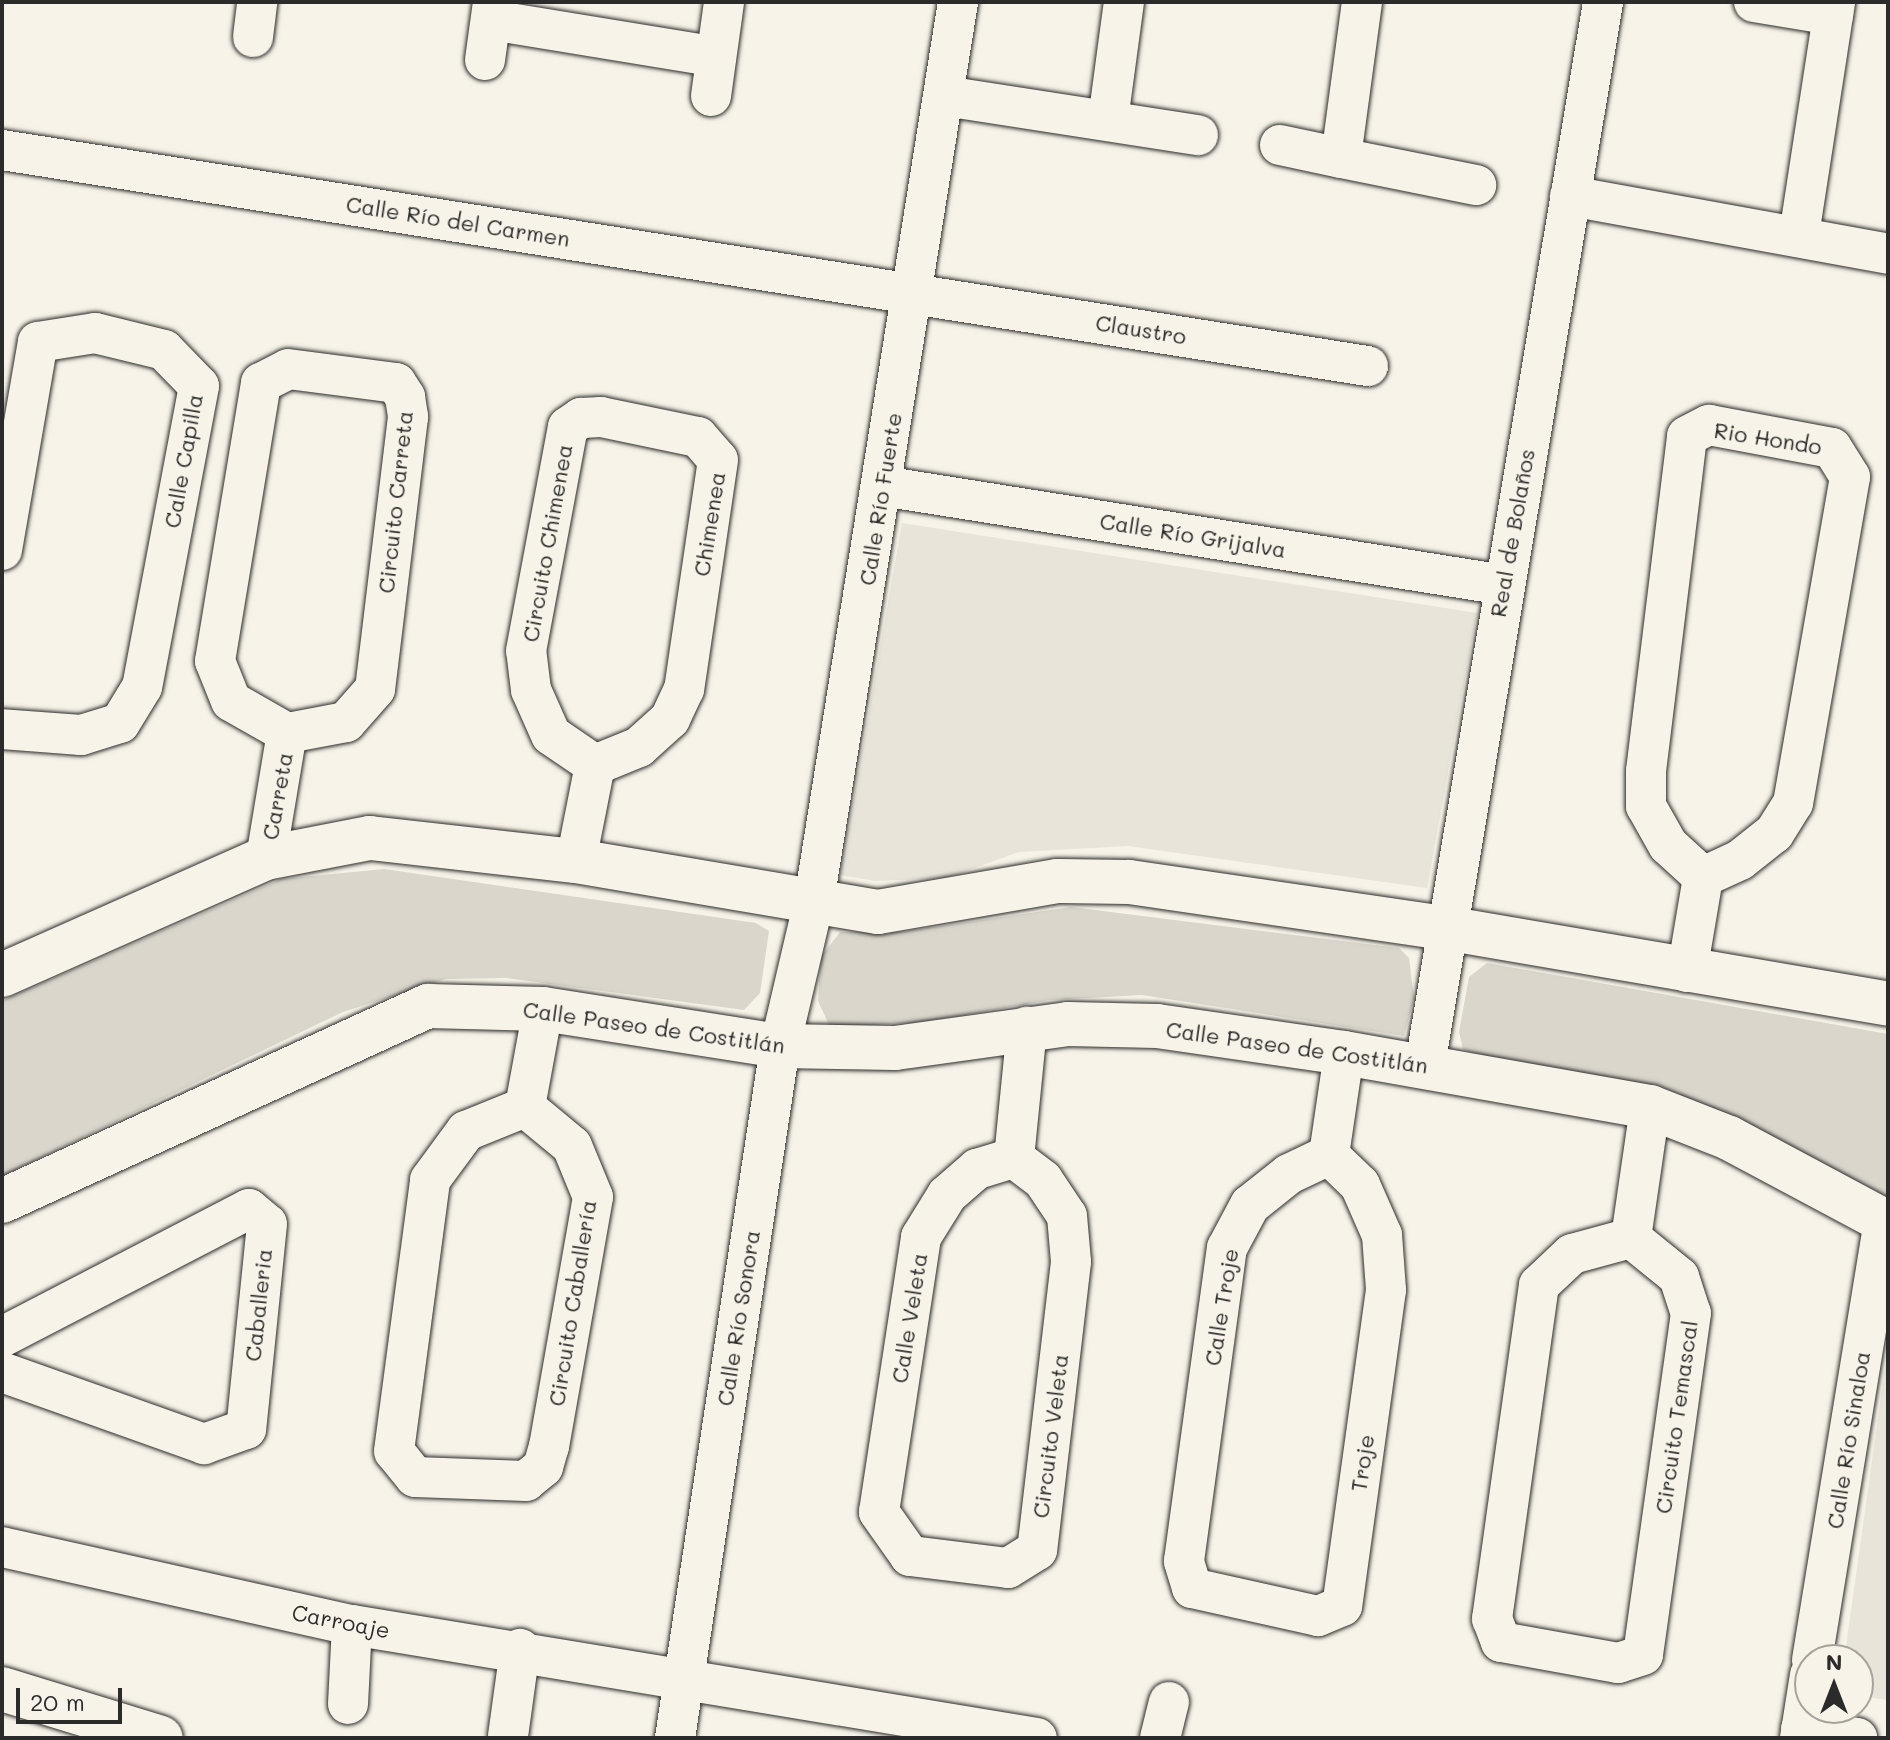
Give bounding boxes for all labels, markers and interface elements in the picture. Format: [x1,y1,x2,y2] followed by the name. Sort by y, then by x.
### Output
[344,190,572,252] street label: Calle Río del Carmen
[1094,309,1188,349] street label: Claustro
[158,392,208,530] street label: Calle Capilla
[372,409,418,595] street label: Circuito Carreta
[853,411,907,587] street label: Calle Río Fuerte
[1712,416,1824,460] street label: Rio Hondo
[517,442,577,644] street label: Circuito Chimenea
[1484,447,1540,619] street label: Real de Bolaños
[688,470,730,578] street label: Chimenea
[1098,507,1288,563] street label: Calle Río Grijalva
[256,750,298,842] street label: Carreta
[521,996,787,1058] street label: Calle Paseo de Costitlán
[1164,1016,1430,1078] street label: Calle Paseo de Costitlán
[543,1198,601,1408] street label: Circuito Caballería
[711,1228,765,1408] street label: Calle Río Sonora
[1199,1246,1243,1368] street label: Calle Troje
[239,1247,277,1363] street label: Caballeria
[886,1251,932,1385] street label: Calle Veleta
[1649,1319,1703,1515] street label: Circuito Temascal
[1821,1349,1875,1531] street label: Calle Río Sinaloa
[1027,1352,1073,1520] street label: Circuito Veleta
[1345,1433,1379,1493] street label: Troje
[290,1599,392,1643] street label: Carroaje
[1794,1644,1874,1724] north arrow
[1826,1647,1842,1676] text: N
[20,1672,126,1722] scale bar
[30,1686,85,1717] text: 20 m

